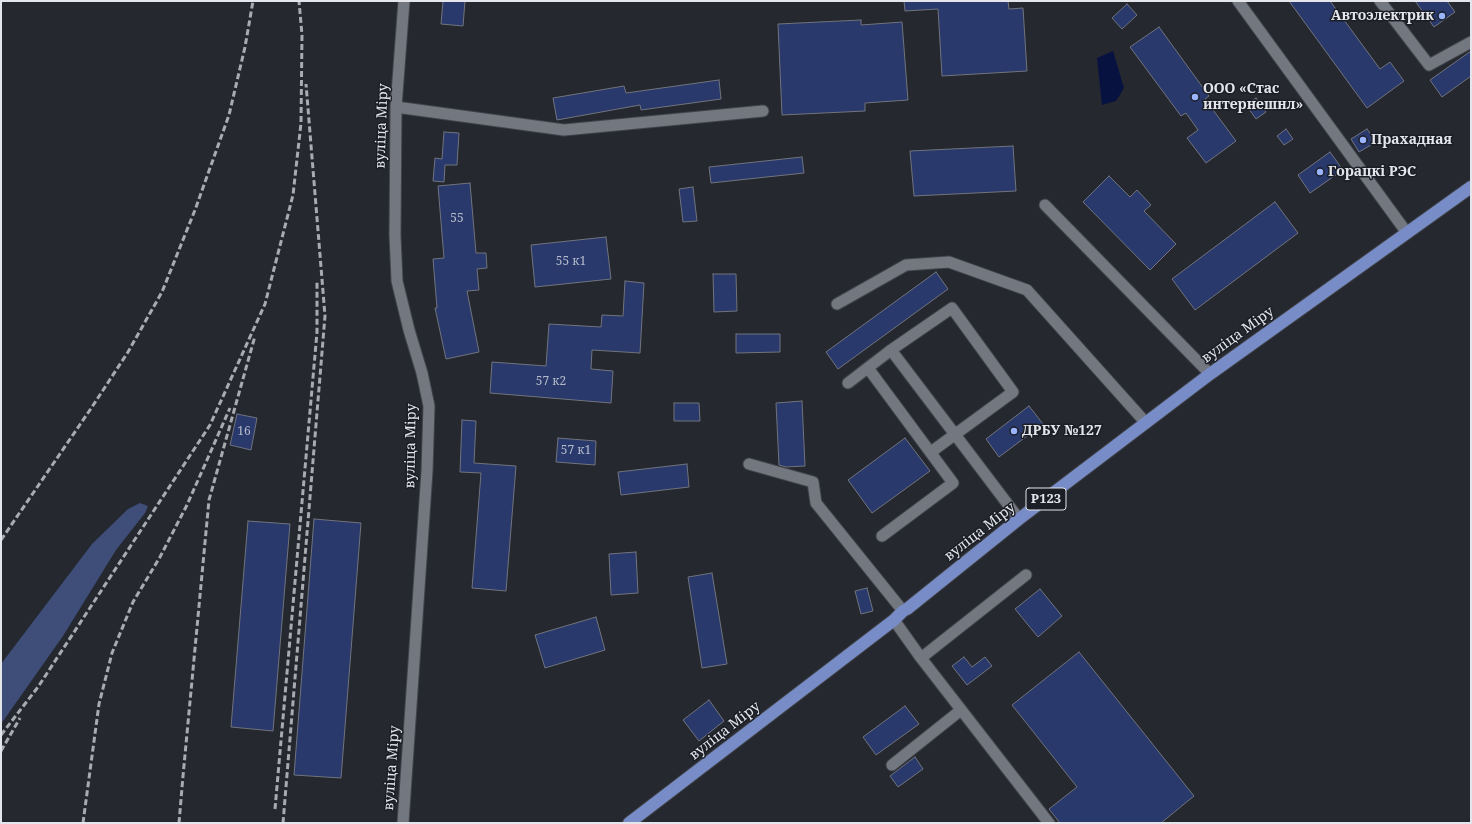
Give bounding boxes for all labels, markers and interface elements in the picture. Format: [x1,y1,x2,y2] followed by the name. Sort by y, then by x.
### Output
[1331,8,1434,24] place label: Автоэлектрик
[1437,11,1447,21] marker: Автоэлектрик
[1203,81,1303,114] place label: ООО «Стас интернешнл»
[372,83,392,169] street label: вуліца Міру
[1190,92,1200,102] marker: ООО «Стас интернешнл»
[1371,132,1452,148] place label: Прахадная
[1358,135,1368,145] marker: Прахадная
[1328,164,1416,180] place label: Горацкі РЭС
[1315,167,1325,177] marker: Горацкі РЭС
[450,212,464,226] house number: 55
[556,255,586,269] house number: 55 к1
[1199,303,1277,367] street label: вуліца Міру
[536,375,566,389] house number: 57 к2
[402,403,420,489] street label: вуліца Міру
[1022,423,1102,439] place label: ДРБУ №127
[237,425,251,439] house number: 16
[1009,426,1019,436] marker: ДРБУ №127
[561,444,591,458] house number: 57 к1
[1026,488,1066,510] road number: Р123
[941,499,1019,565] street label: вуліца Міру
[686,698,764,764] street label: вуліца Міру
[381,725,403,811] street label: вуліца Міру

